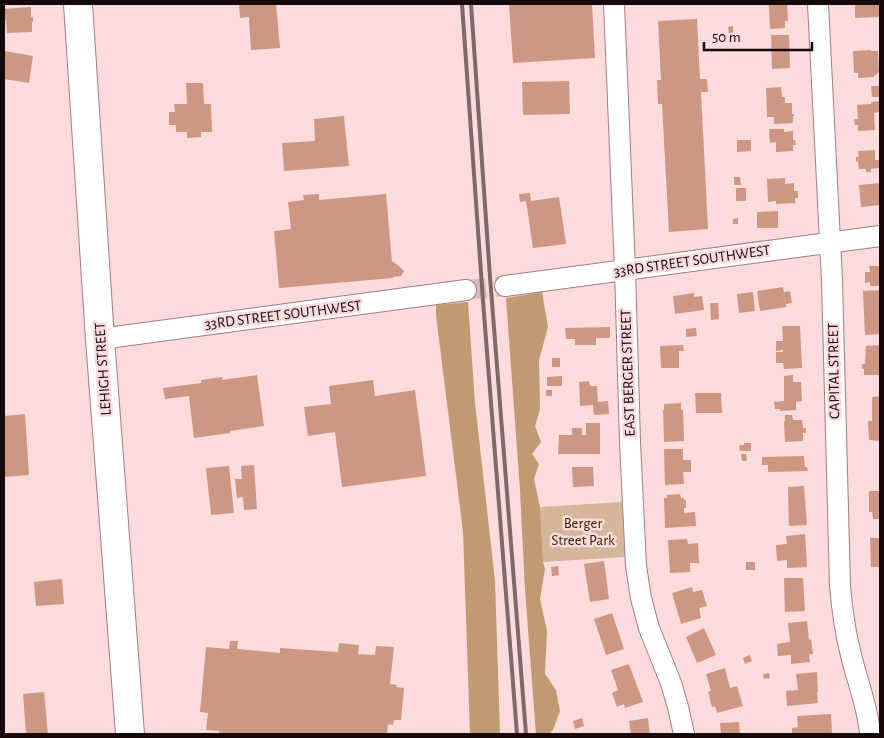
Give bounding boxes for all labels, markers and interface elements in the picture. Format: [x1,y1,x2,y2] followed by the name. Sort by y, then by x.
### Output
[704,20,812,52] scale bar
[712,30,741,45] text: 50 m
[613,243,772,279] street label: 33RD STREET SOUTHWEST
[204,298,363,332] street label: 33RD STREET SOUTHWEST
[618,308,638,437] street label: EAST BERGER STREET
[92,321,114,416] street label: LEHIGH STREET
[826,322,842,419] street label: CAPITAL STREET
[551,516,615,548] park label: Berger Street Park

